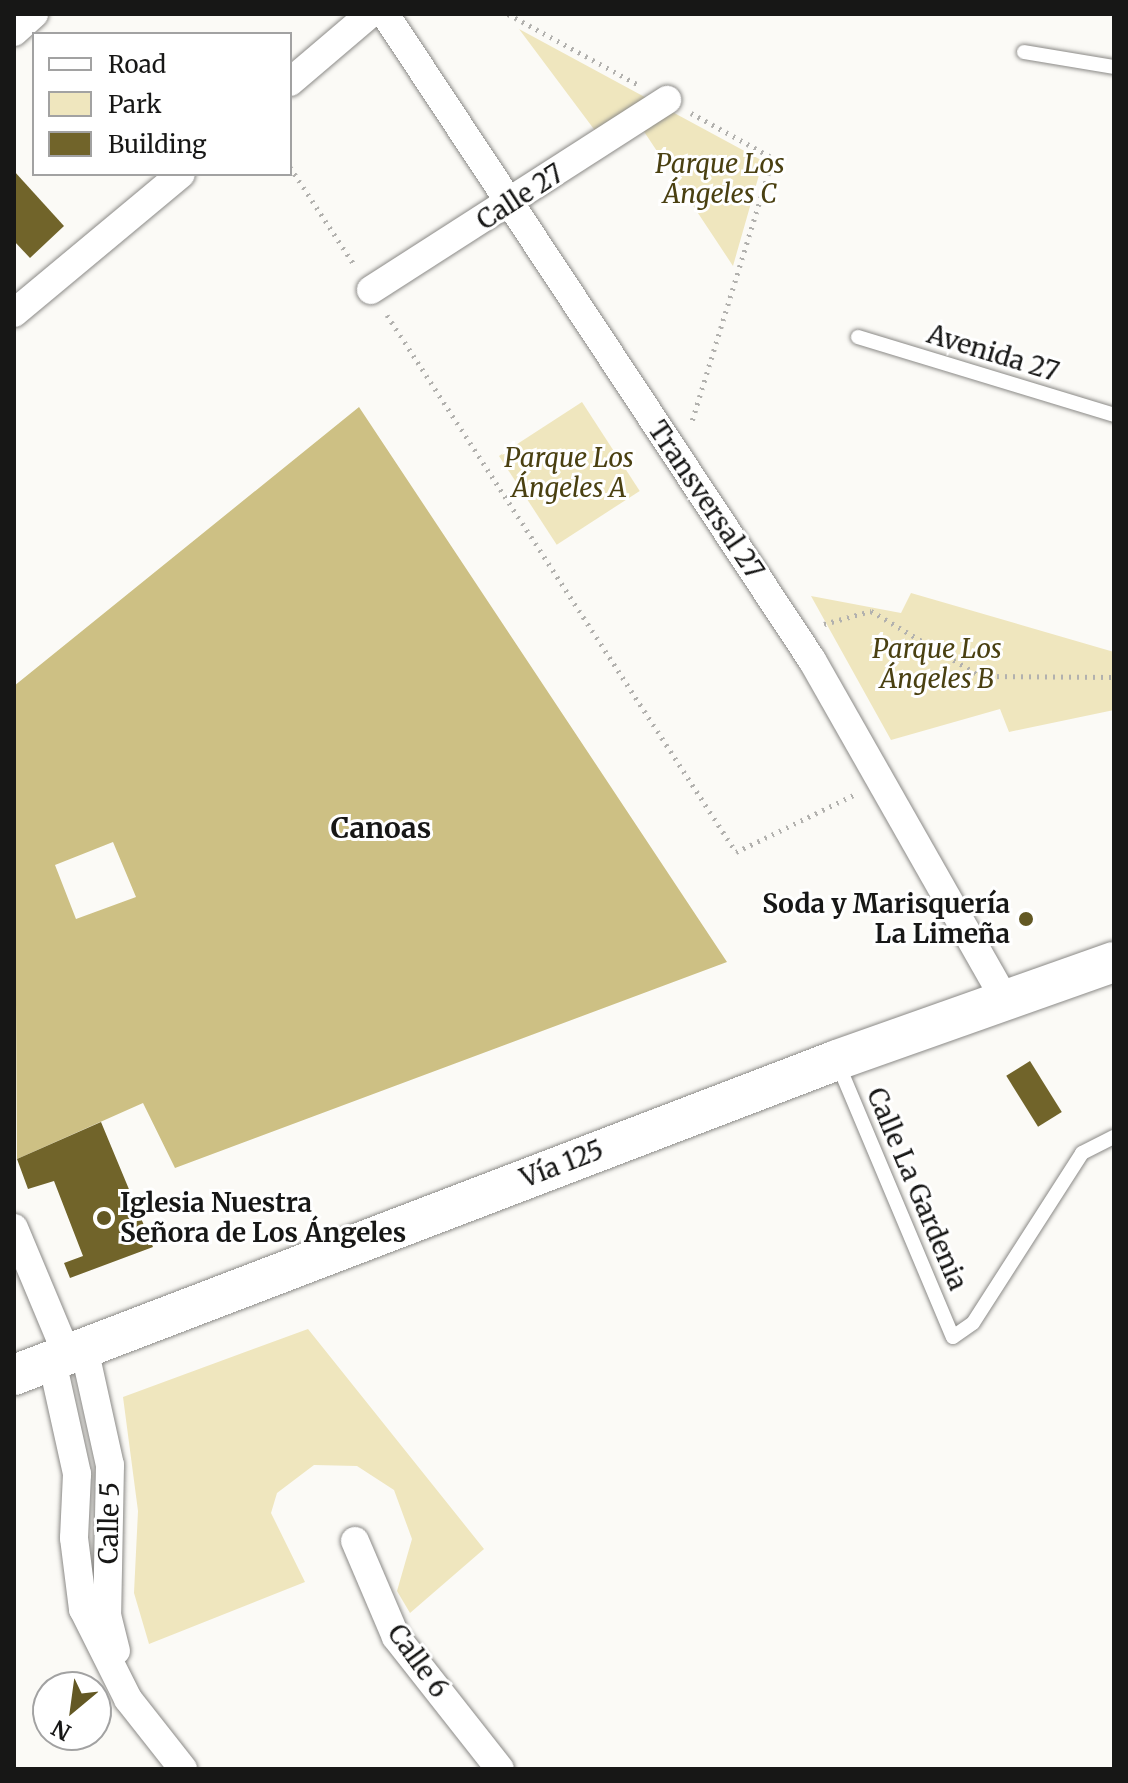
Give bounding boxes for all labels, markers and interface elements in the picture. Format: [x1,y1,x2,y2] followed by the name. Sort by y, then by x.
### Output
[32,32,292,176] legend
[108,49,166,80] text: Road
[108,89,161,120] text: Park
[108,129,207,160] text: Building
[655,148,785,210] park label: Parque Los Ángeles C
[471,158,569,236] street label: Calle 27
[924,318,1062,388] street label: Avenida 27
[642,415,770,585] street label: Transversal 27
[504,442,634,504] park label: Parque Los Ángeles A
[872,633,1002,694] park label: Parque Los Ángeles B
[331,811,431,845] district label: Canoas
[762,888,1010,950] place label: Soda y Marisquería La Limeña
[1017,910,1035,928] marker: Soda y Marisquería La Limeña
[860,1083,974,1295] street label: Calle La Gardenia
[516,1134,608,1194] street label: Vía 125
[120,1187,406,1248] place label: Iglesia Nuestra Señora de Los Ángeles
[95,1209,113,1227] marker: Iglesia Nuestra Señora de Los Ángeles
[93,1482,125,1564] street label: Calle 5
[381,1618,455,1704] street label: Calle 6
[32,1671,112,1751] north arrow
[47,1714,76,1747] text: N

